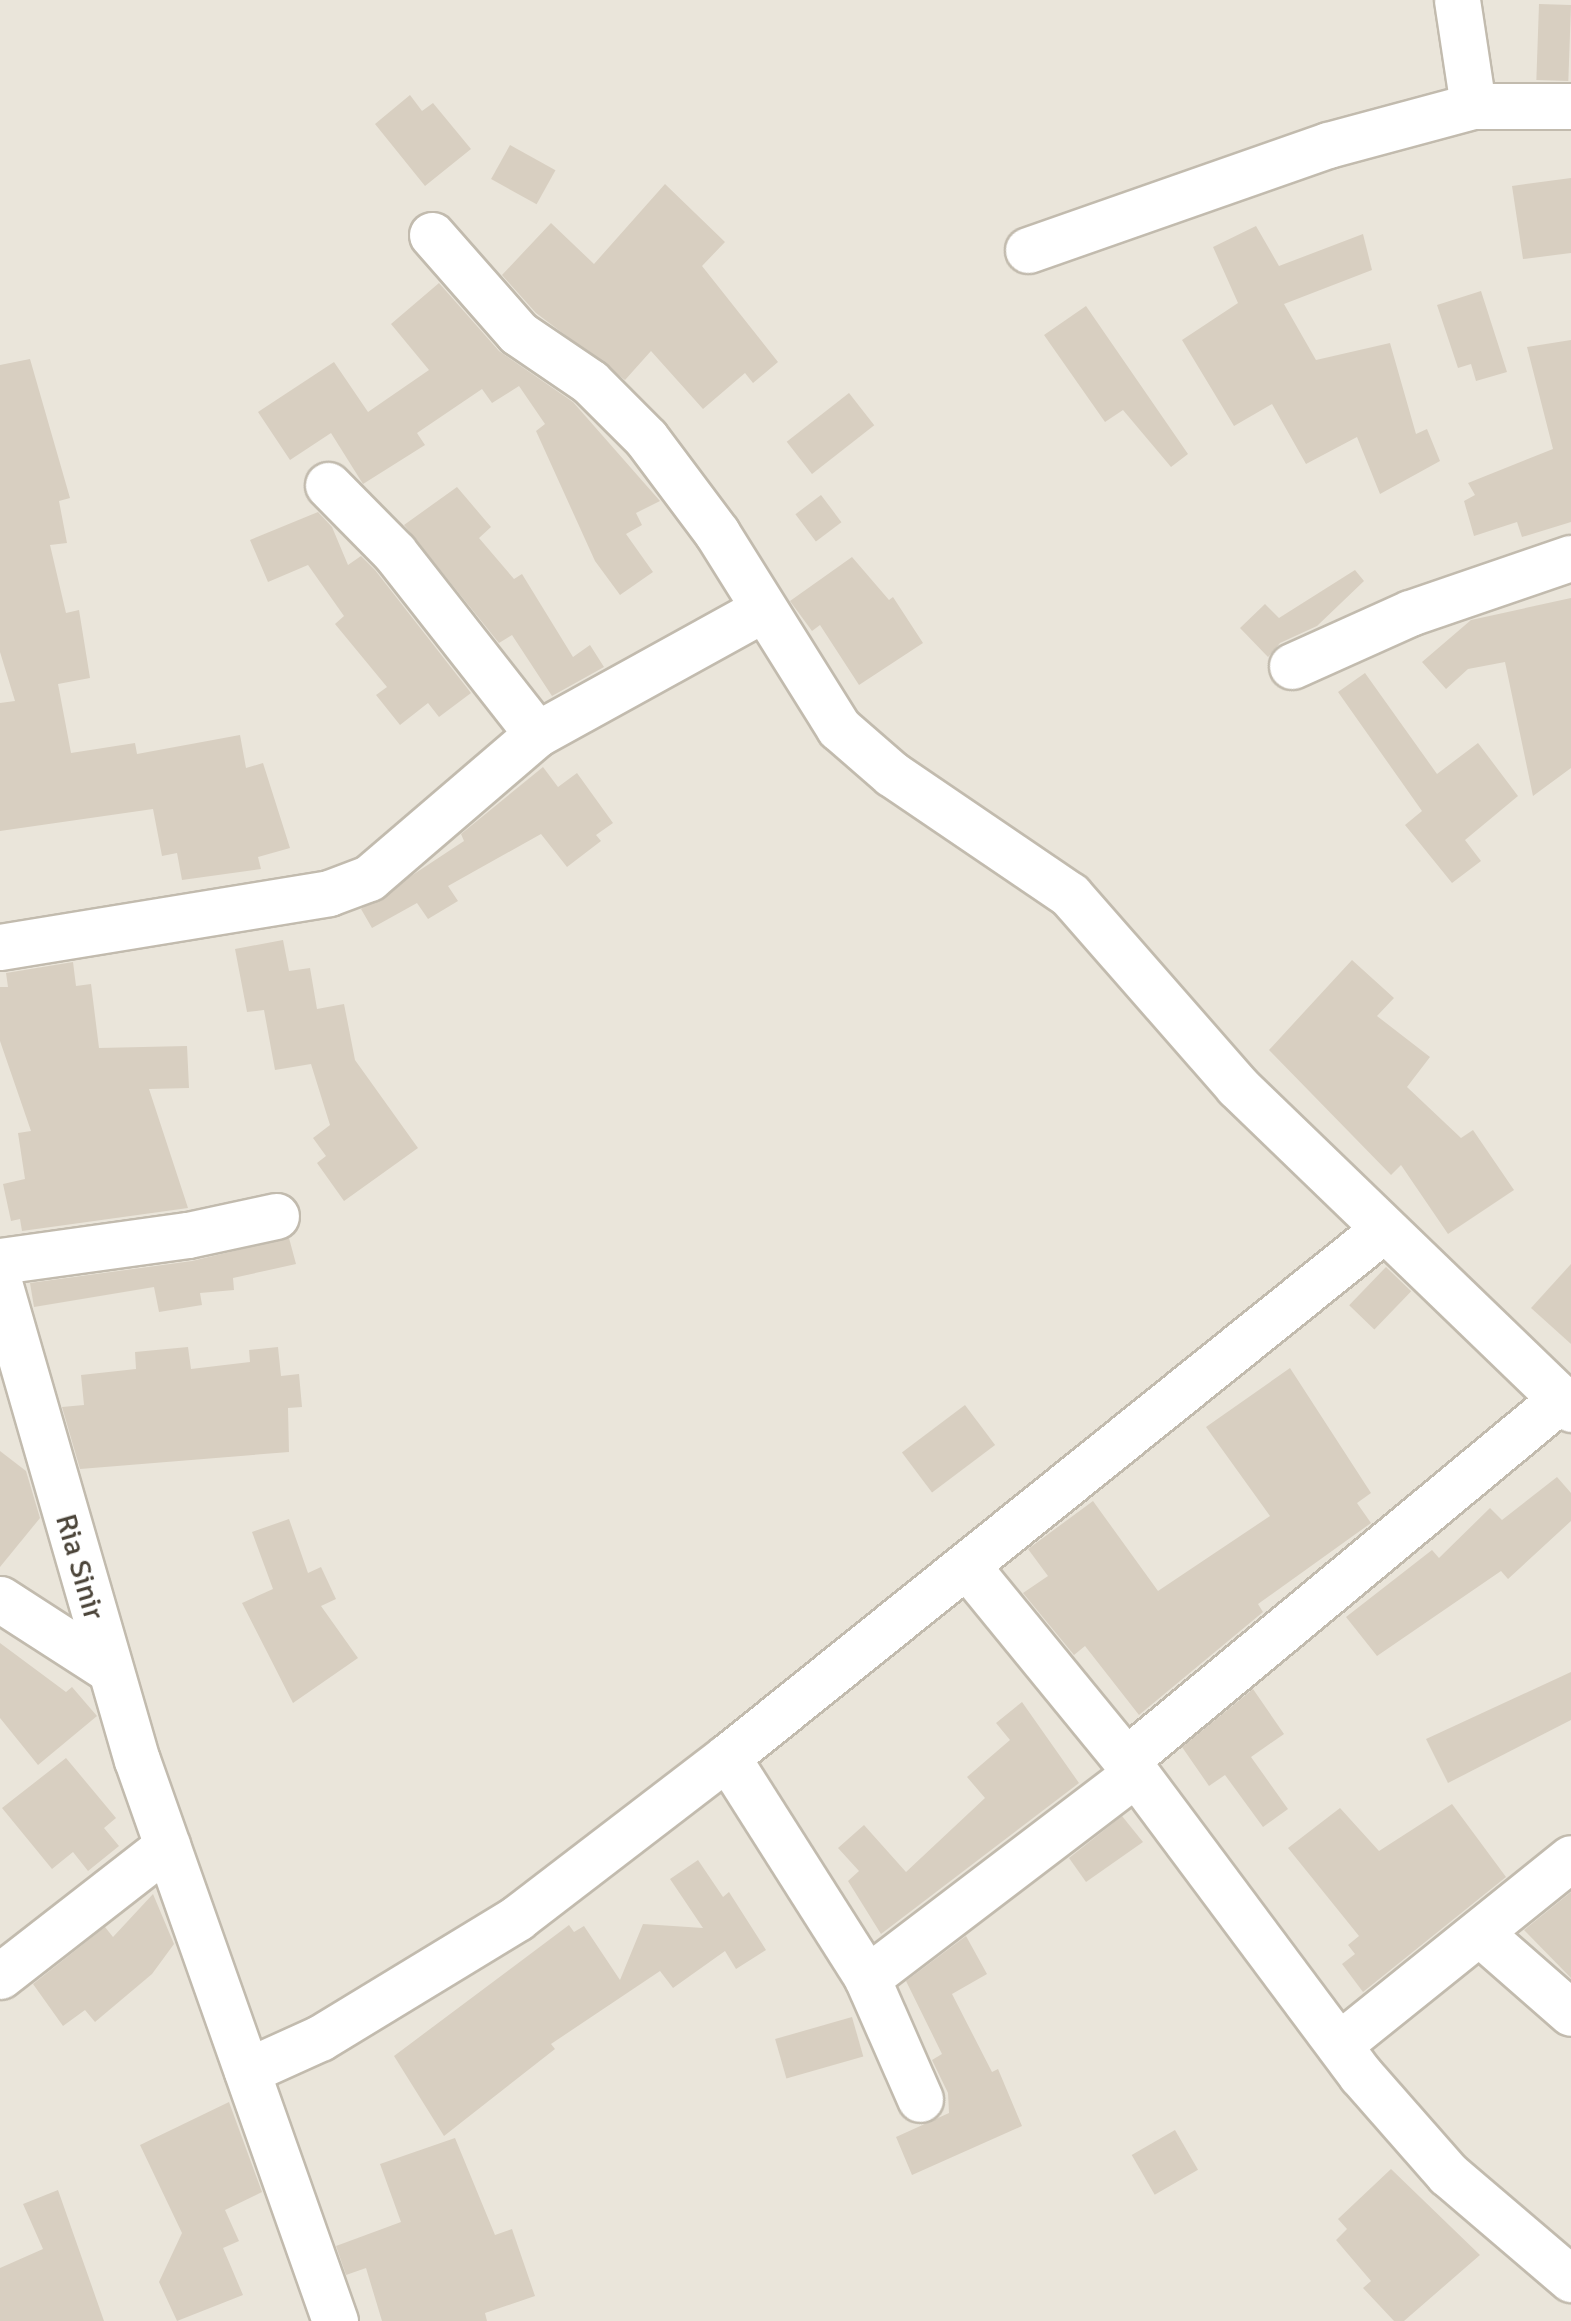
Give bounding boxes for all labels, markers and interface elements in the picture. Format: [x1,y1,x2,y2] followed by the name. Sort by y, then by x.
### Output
[47,1510,111,1624] street label: Ria Sinir

